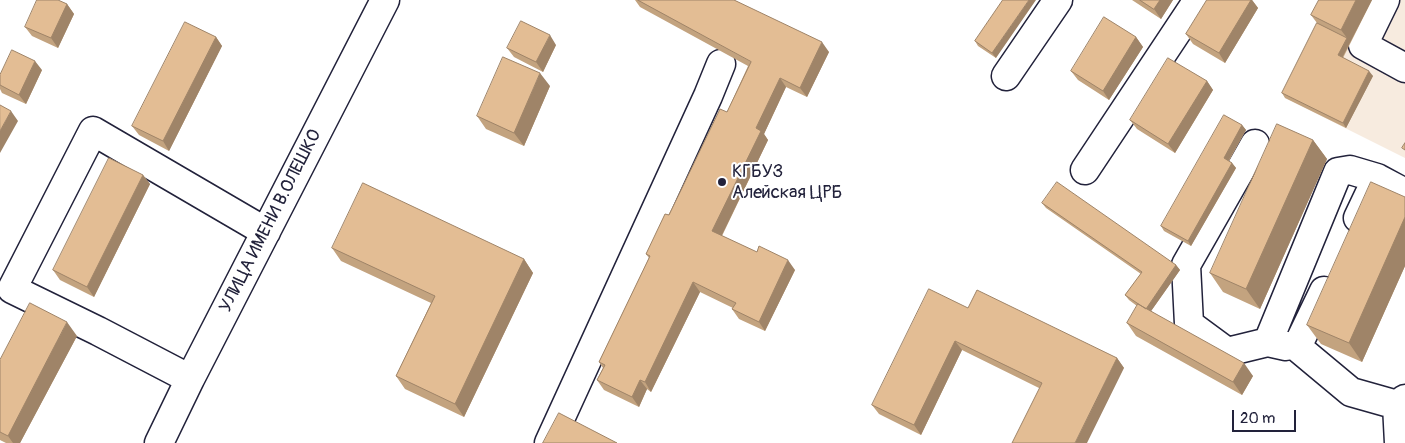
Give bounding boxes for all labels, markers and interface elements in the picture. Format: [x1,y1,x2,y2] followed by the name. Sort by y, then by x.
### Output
[215,126,327,316] street label: УЛИЦА ИМЕНИ В.ОЛЕШКО
[732,161,842,203] place label: КГБУЗ Алейская ЦРБ
[716,176,728,188] marker: КГБУЗ Алейская ЦРБ
[1235,400,1299,432] scale bar
[1240,409,1275,428] text: 20 m

